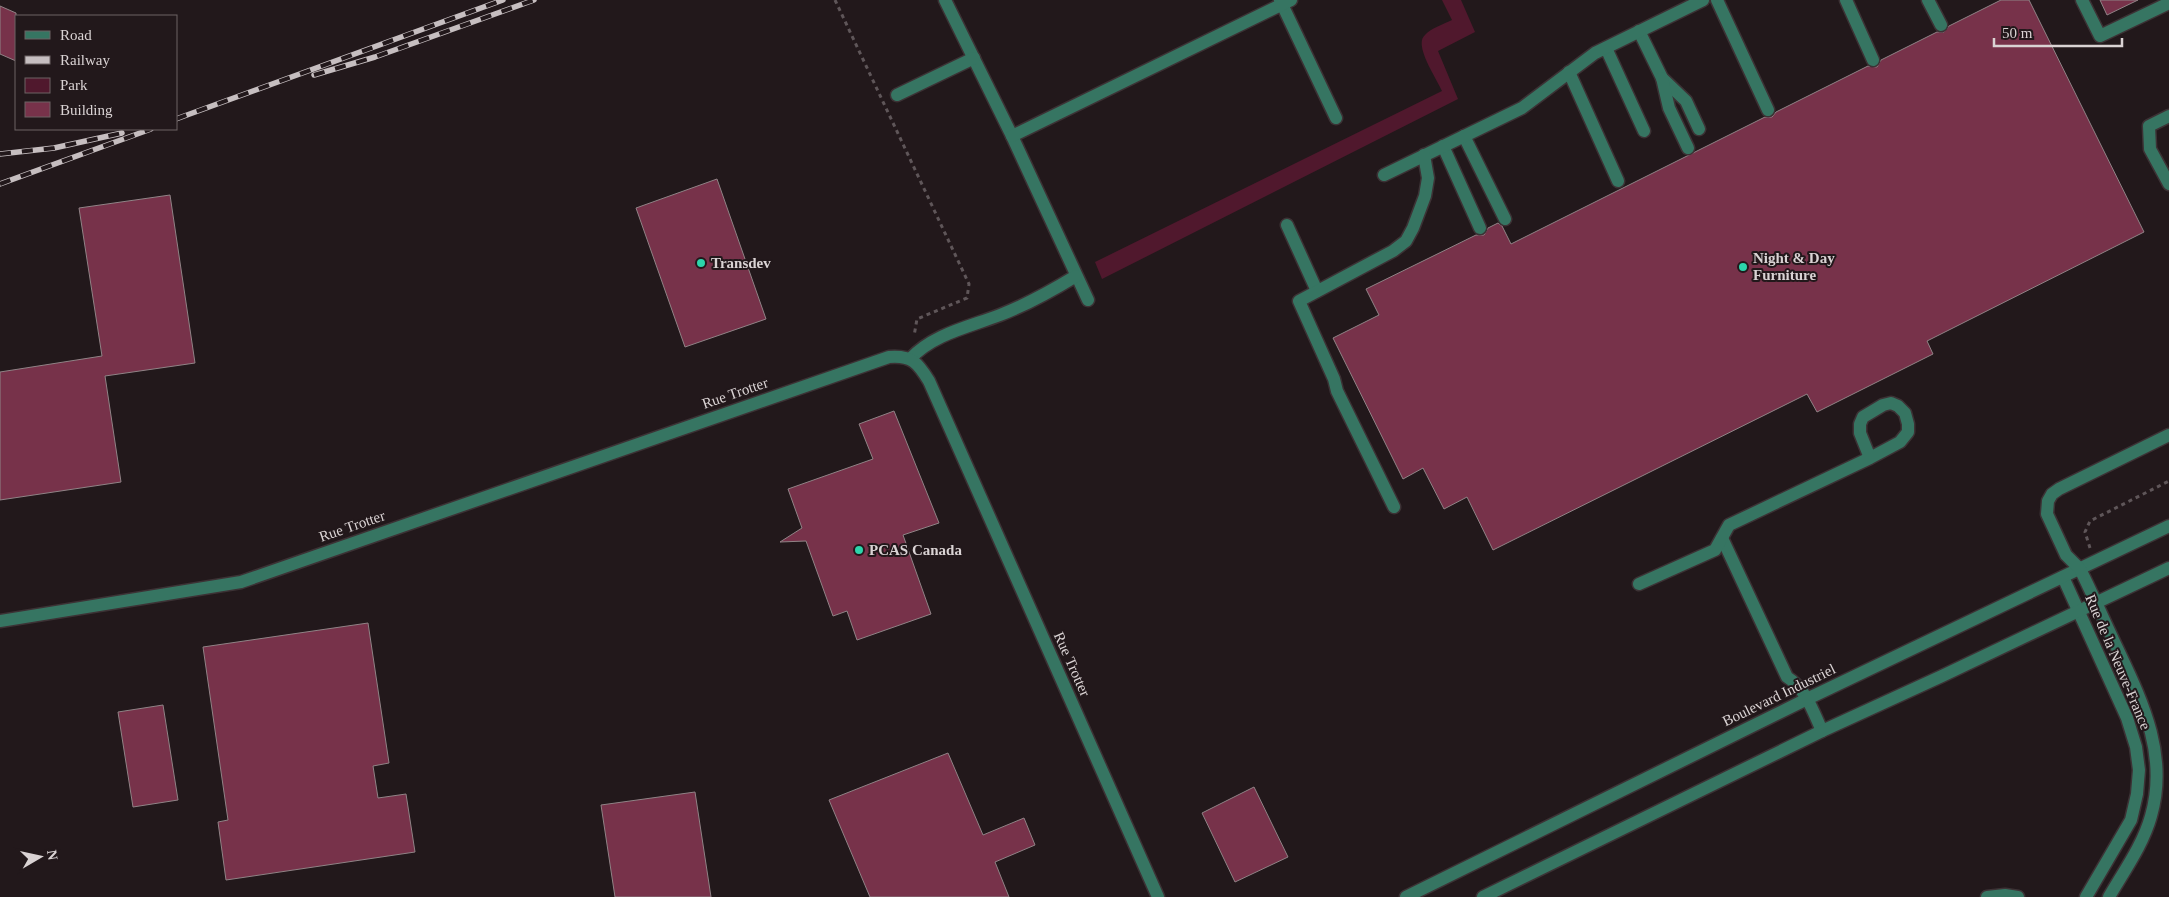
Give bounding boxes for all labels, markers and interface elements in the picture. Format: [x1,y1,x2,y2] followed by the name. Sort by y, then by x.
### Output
[15,15,178,130] legend
[1994,15,2122,47] scale bar
[2002,25,2033,41] text: 50 m
[60,27,92,43] text: Road
[60,52,110,68] text: Railway
[60,77,88,93] text: Park
[60,102,113,118] text: Building
[1753,250,1835,283] place label: Night & Day Furniture
[711,255,771,271] place label: Transdev
[695,257,707,269] marker: Transdev
[1737,261,1749,273] marker: Night & Day Furniture
[700,374,770,412] street label: Rue Trotter
[317,507,387,545] street label: Rue Trotter
[869,542,962,558] place label: PCAS Canada
[853,544,865,556] marker: PCAS Canada
[2082,592,2154,732] street label: Rue de la Neuve-France
[1051,629,1093,699] street label: Rue Trotter
[1720,661,1838,729] street label: Boulevard Industriel
[15,832,65,882] north arrow
[44,849,61,861] text: N

